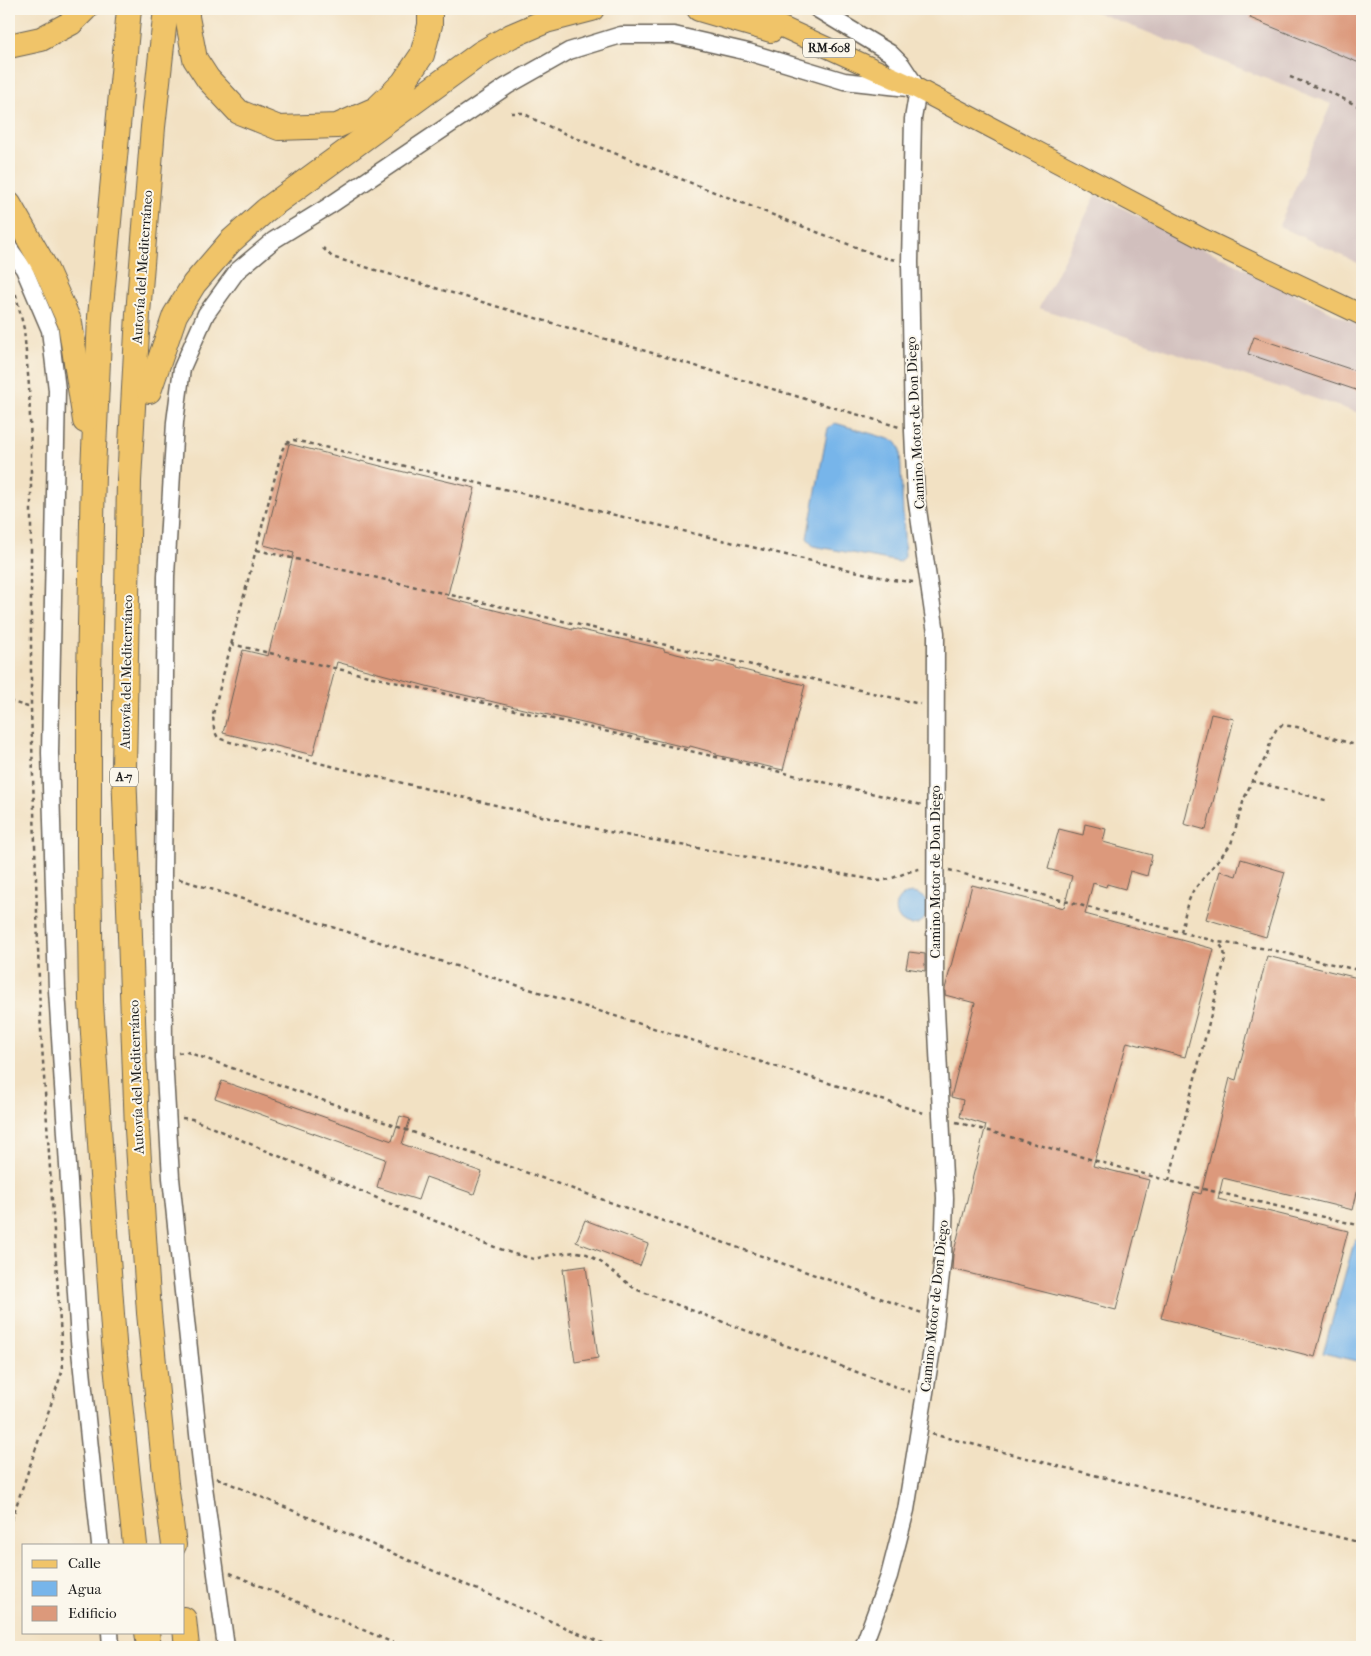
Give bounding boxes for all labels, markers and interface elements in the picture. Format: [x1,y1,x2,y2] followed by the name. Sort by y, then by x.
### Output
[803,38,855,58] road number: RM-608
[129,189,156,346] street label: Autovía del Mediterráneo
[902,336,929,510] street label: Camino Motor de Don Diego
[117,595,136,750] street label: Autovía del Mediterráneo
[110,768,138,786] road number: A-7
[927,785,944,959] street label: Camino Motor de Don Diego
[125,1000,148,1155] street label: Autovía del Mediterráneo
[917,1219,952,1393] street label: Camino Motor de Don Diego
[22,1544,185,1634] legend
[68,1554,101,1572] text: Calle
[67,1580,102,1598] text: Agua
[68,1604,117,1622] text: Edificio

